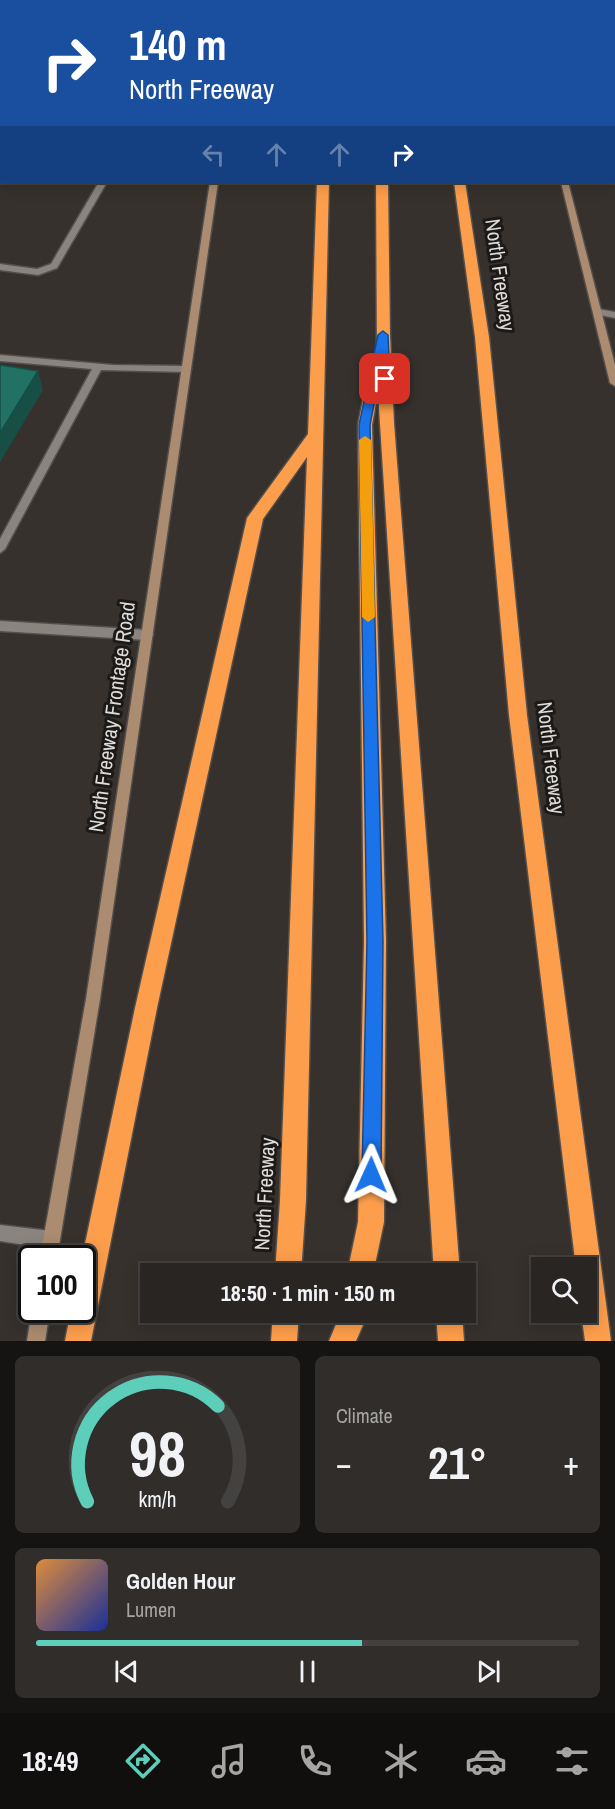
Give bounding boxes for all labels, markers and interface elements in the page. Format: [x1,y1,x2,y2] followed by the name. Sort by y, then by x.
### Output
[129,17,227,73] text: 140 m
[30,24,108,102] icon: right
[129,71,274,107] text: North Freeway
[197,138,230,171] icon: left
[260,138,293,171] icon: ahead
[323,138,356,171] icon: ahead
[386,138,419,171] icon: right
[478,217,523,333] street label: North Freeway
[359,353,410,404] pin
[368,362,401,395] icon: arrive
[81,600,142,834] street label: North Freeway Frontage Road
[530,700,573,816] street label: North Freeway
[247,1136,282,1251] street label: North Freeway
[339,1143,403,1207] position arrow
[18,1245,96,1323] speed limit sign: 100
[531,1257,597,1323] map controls
[531,1257,597,1323] button: search
[221,1278,395,1308] text: 18:50 · 1 min · 150 m
[336,1402,393,1429] text: Climate
[129,1411,186,1495] text: 98
[428,1432,487,1493] text: 21°
[336,1441,352,1485] text: −
[563,1441,579,1485] text: +
[138,1485,177,1514] text: km/h
[126,1566,235,1596] text: Golden Hour
[126,1596,176,1623] text: Lumen
[110,1655,143,1688] icon: previous
[291,1655,324,1688] icon: pause
[472,1655,505,1688] icon: next
[122,1740,164,1782] icon: directions
[208,1740,250,1782] icon: music
[294,1740,336,1782] icon: phone
[380,1740,422,1782] icon: climate
[465,1740,507,1782] icon: car
[551,1740,593,1782] icon: filters
[22,1743,79,1779] text: 18:49

